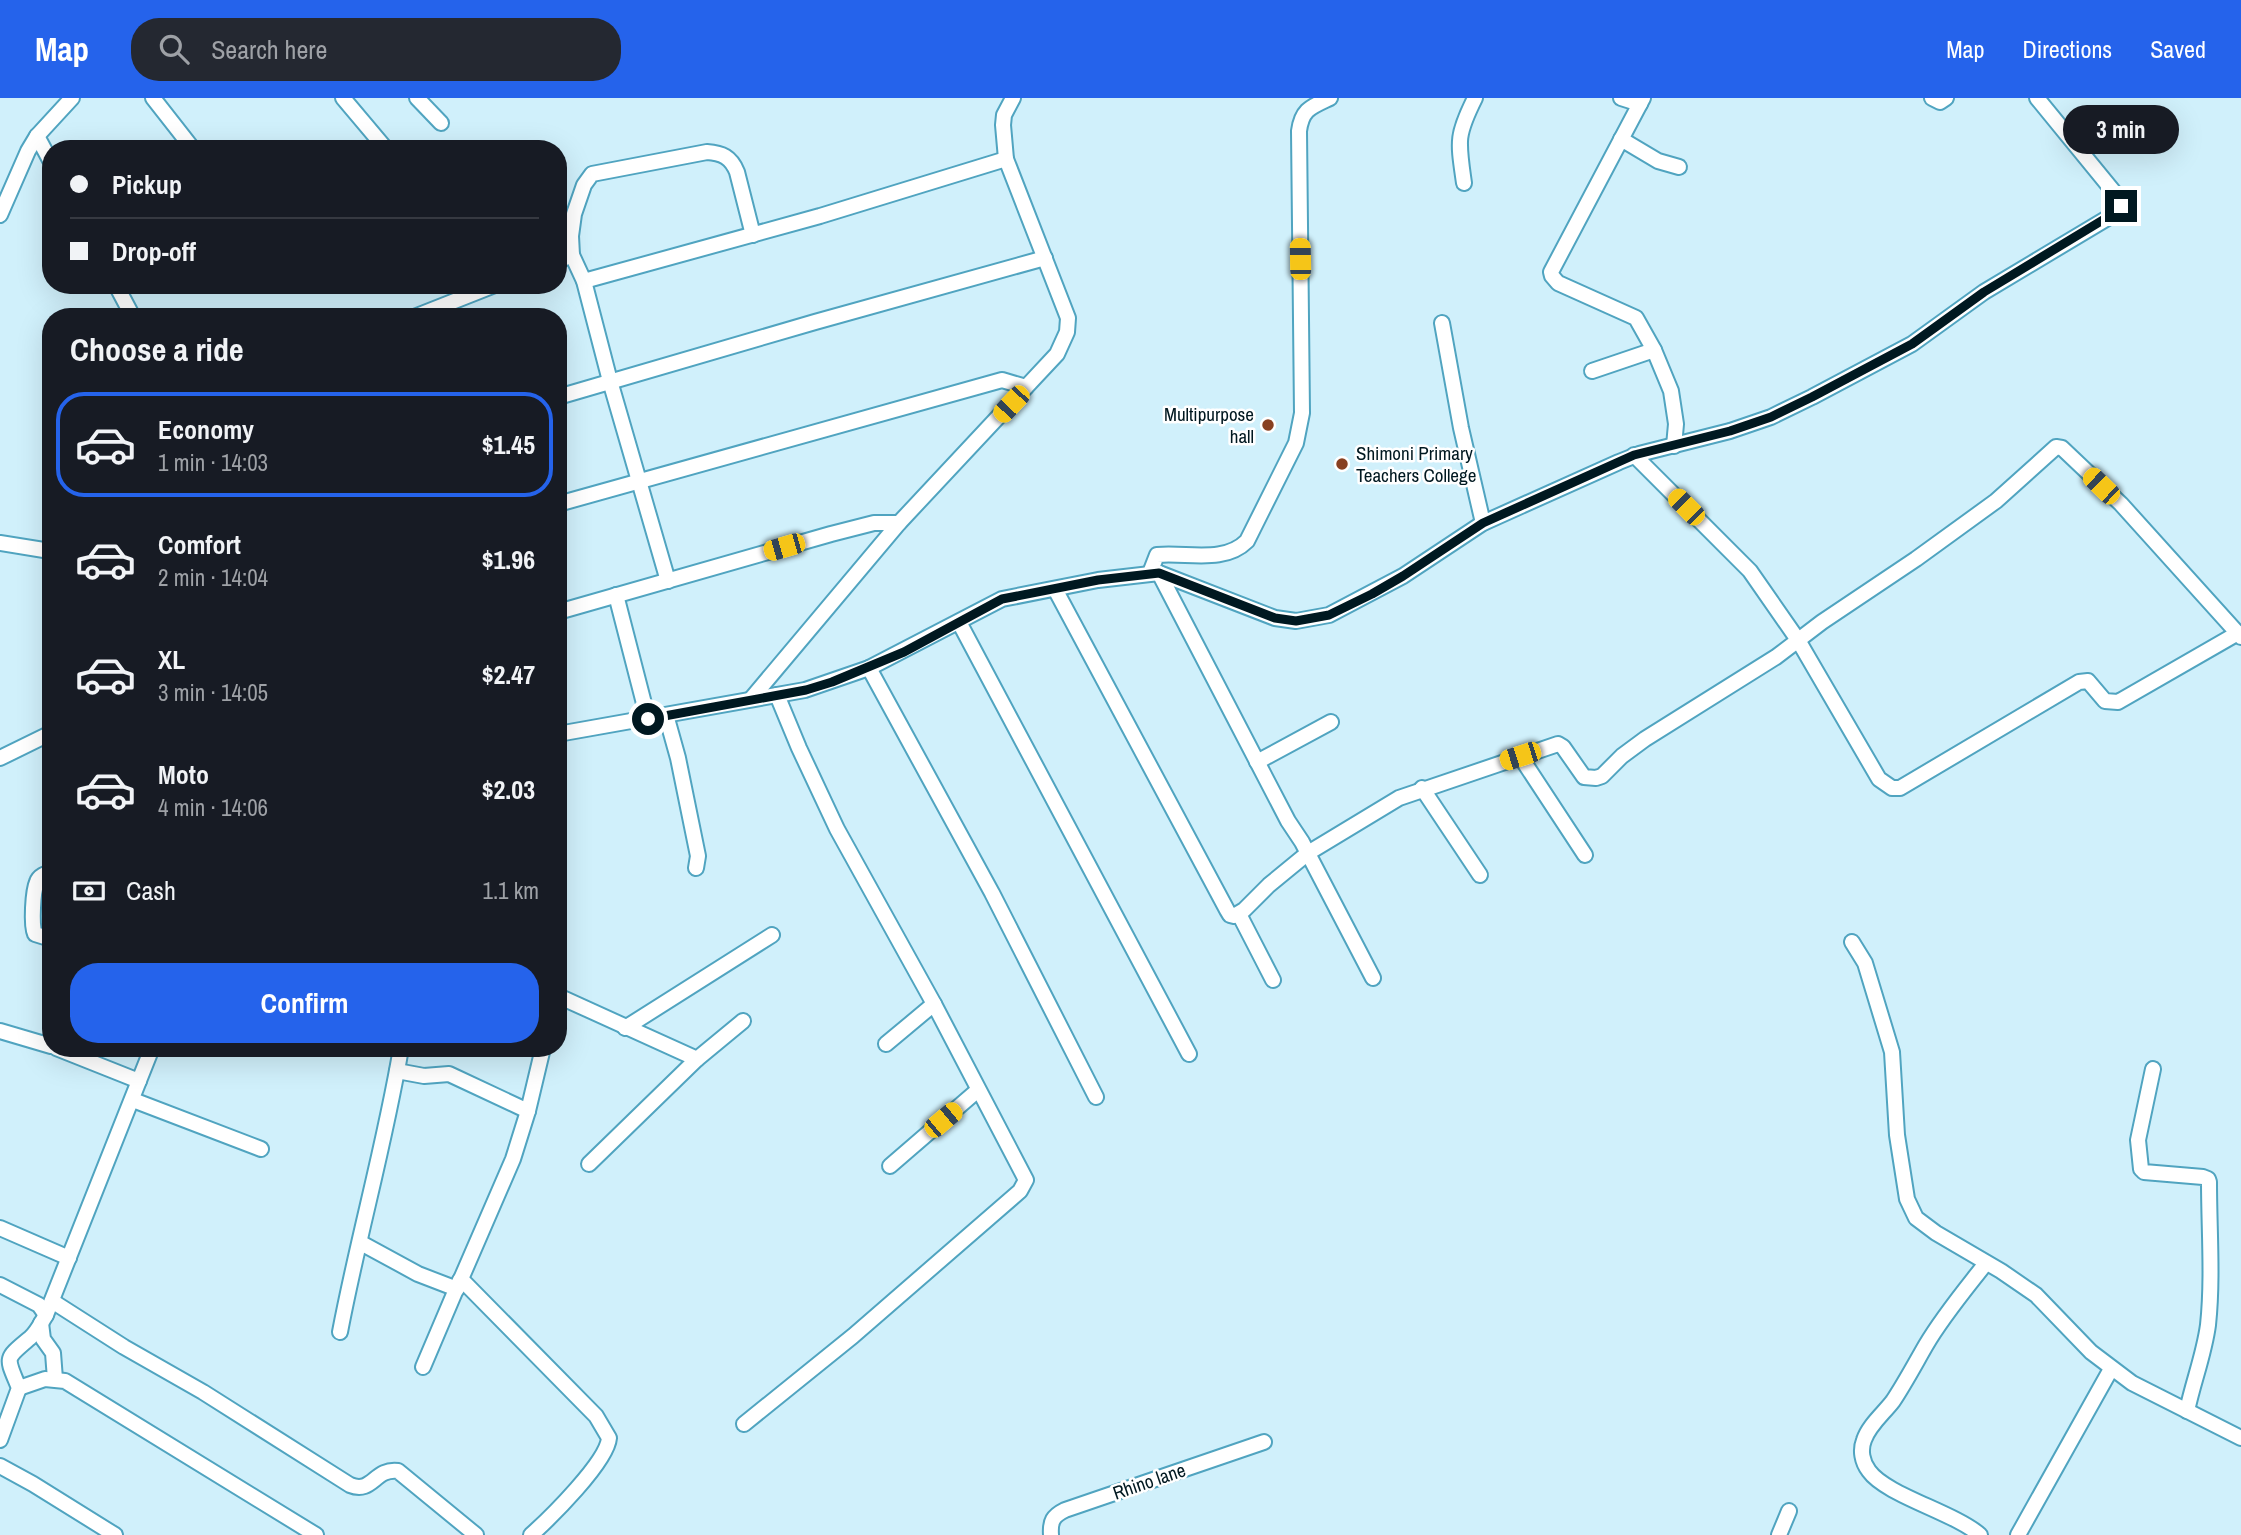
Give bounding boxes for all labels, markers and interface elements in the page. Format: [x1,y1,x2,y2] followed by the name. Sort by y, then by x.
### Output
[131,18,621,81] search box
[35,27,89,71] text: Map
[155,30,193,68] icon: search
[211,32,327,67] text: Search here
[1946,33,1984,65] text: Map
[2022,33,2112,65] text: Directions
[2150,33,2206,65] text: Saved
[2063,105,2179,154] callout: 3 min
[2096,114,2146,145] text: 3 min
[112,167,182,202] text: Pickup
[2105,190,2137,222] route end
[112,234,196,269] text: Drop-off
[1290,238,1311,280] car
[70,328,244,371] text: Choose a ride
[989,381,1034,427] car
[1164,401,1254,449] place label: Multipurpose hall
[158,412,254,447] text: Economy
[74,413,137,476] icon: car
[1260,417,1276,433] marker: Multipurpose hall
[482,427,535,462] text: $1.45
[1356,440,1476,488] place label: Shimoni Primary Teachers College
[158,447,268,478] text: 1 min · 14:03
[1334,456,1350,472] marker: Shimoni Primary Teachers College
[2079,464,2124,508] car
[1664,485,1709,529] car
[158,527,241,562] text: Comfort
[74,528,137,591] icon: car
[761,531,808,563] car
[482,542,535,577] text: $1.96
[158,562,268,593] text: 2 min · 14:04
[158,642,185,677] text: XL
[74,643,137,706] icon: car
[482,657,535,692] text: $2.47
[158,677,268,708] text: 3 min · 14:05
[632,703,664,735] route start
[1497,740,1544,772] car
[158,757,209,792] text: Moto
[74,758,137,821] icon: car
[482,772,535,807] text: $2.03
[158,792,268,823] text: 4 min · 14:06
[70,872,108,910] icon: cash
[126,873,176,908] text: Cash
[482,875,539,906] text: 1.1 km
[70,963,539,1043] button: Confirm
[921,1098,966,1142] car
[1109,1456,1189,1506] street label: Rhino lane

